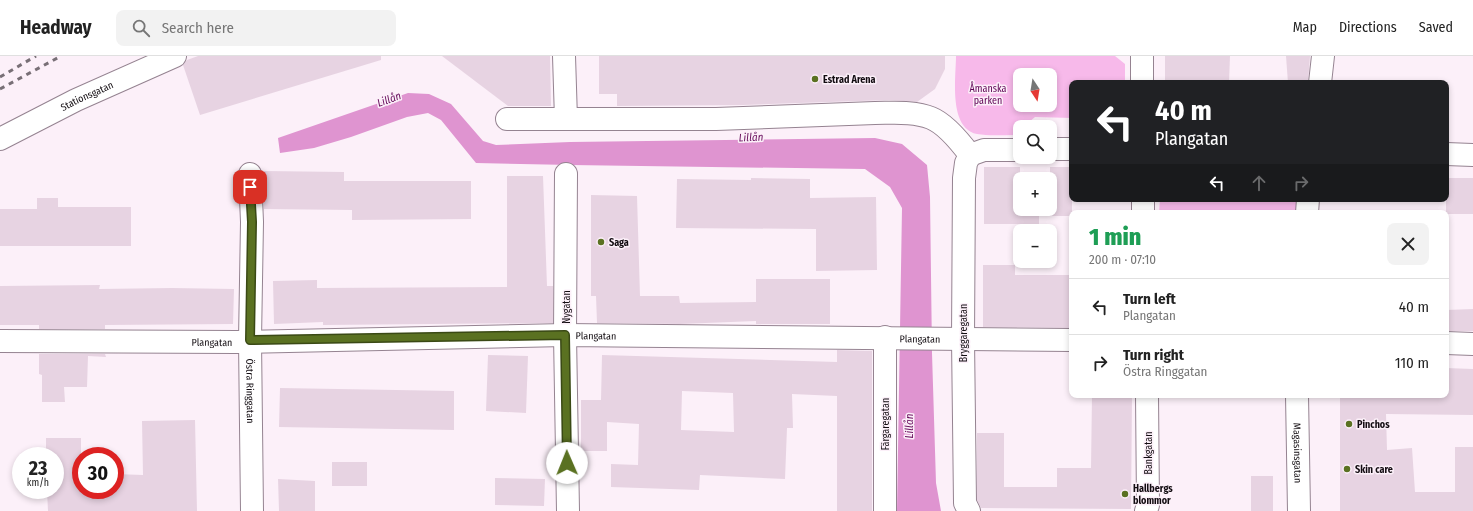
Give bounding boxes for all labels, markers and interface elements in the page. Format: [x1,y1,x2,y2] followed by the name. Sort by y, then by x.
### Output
[116,10,396,46] search box
[20,16,92,39] text: Headway
[130,17,152,39] icon: search
[162,19,234,37] text: Search here
[1293,19,1317,36] text: Map
[1339,19,1397,36] text: Directions
[1419,19,1453,36] text: Saved
[1013,68,1057,112] north arrow
[1013,68,1057,268] map controls
[810,74,820,84] marker: Estrad Arena
[823,74,876,86] place label: Estrad Arena
[59,79,115,114] street label: Stationsgatan
[970,81,1006,107] park label: Åmanska parken
[375,89,403,110] water label: Lillån
[1155,94,1212,127] text: 40 m
[1089,96,1141,148] icon: left
[1013,120,1057,164] button: search
[1155,128,1228,150] text: Plangatan
[738,131,764,144] water label: Lillån
[233,170,267,204] pin
[1013,172,1057,216] button: +
[1206,172,1228,194] icon: left
[1248,172,1270,194] icon: ahead
[1290,172,1312,194] icon: right
[239,176,261,198] icon: arrive
[1089,223,1141,251] text: 1 min
[1387,223,1429,265] button: close
[1013,224,1057,268] button: −
[596,237,606,247] marker: Saga
[609,237,629,249] place label: Saga
[1089,252,1156,267] text: 200 m · 07:10
[561,290,573,324] street label: Nygatan
[1123,290,1176,308] text: Turn left
[1089,296,1111,318] icon: left
[1399,298,1429,316] text: 40 m
[958,304,970,362] street label: Bryggaregatan
[1123,308,1176,323] text: Plangatan
[575,330,616,343] street label: Plangatan
[899,333,940,346] street label: Plangatan
[192,337,232,349] street label: Plangatan
[1123,346,1184,364] text: Turn right
[1089,352,1111,374] icon: right
[1395,354,1429,372] text: 110 m
[243,358,256,424] street label: Östra Ringgatan
[1123,364,1207,379] text: Östra Ringgatan
[880,398,892,450] street label: Färgaregatan
[903,413,916,438] water label: Lillån
[1344,419,1354,429] marker: Pinchos
[1357,419,1390,431] place label: Pinchos
[1290,423,1304,483] street label: Magasinsgatan
[1143,431,1155,475] street label: Bankgatan
[546,442,588,484] position arrow
[72,447,124,499] speed limit sign: 30
[29,456,47,480] text: 23
[1342,464,1352,474] marker: Skin care
[1355,464,1393,476] place label: Skin care
[27,477,49,489] text: km/h
[1133,483,1173,507] place label: Hallbergs blommor
[1120,489,1130,499] marker: Hallbergs blommor

